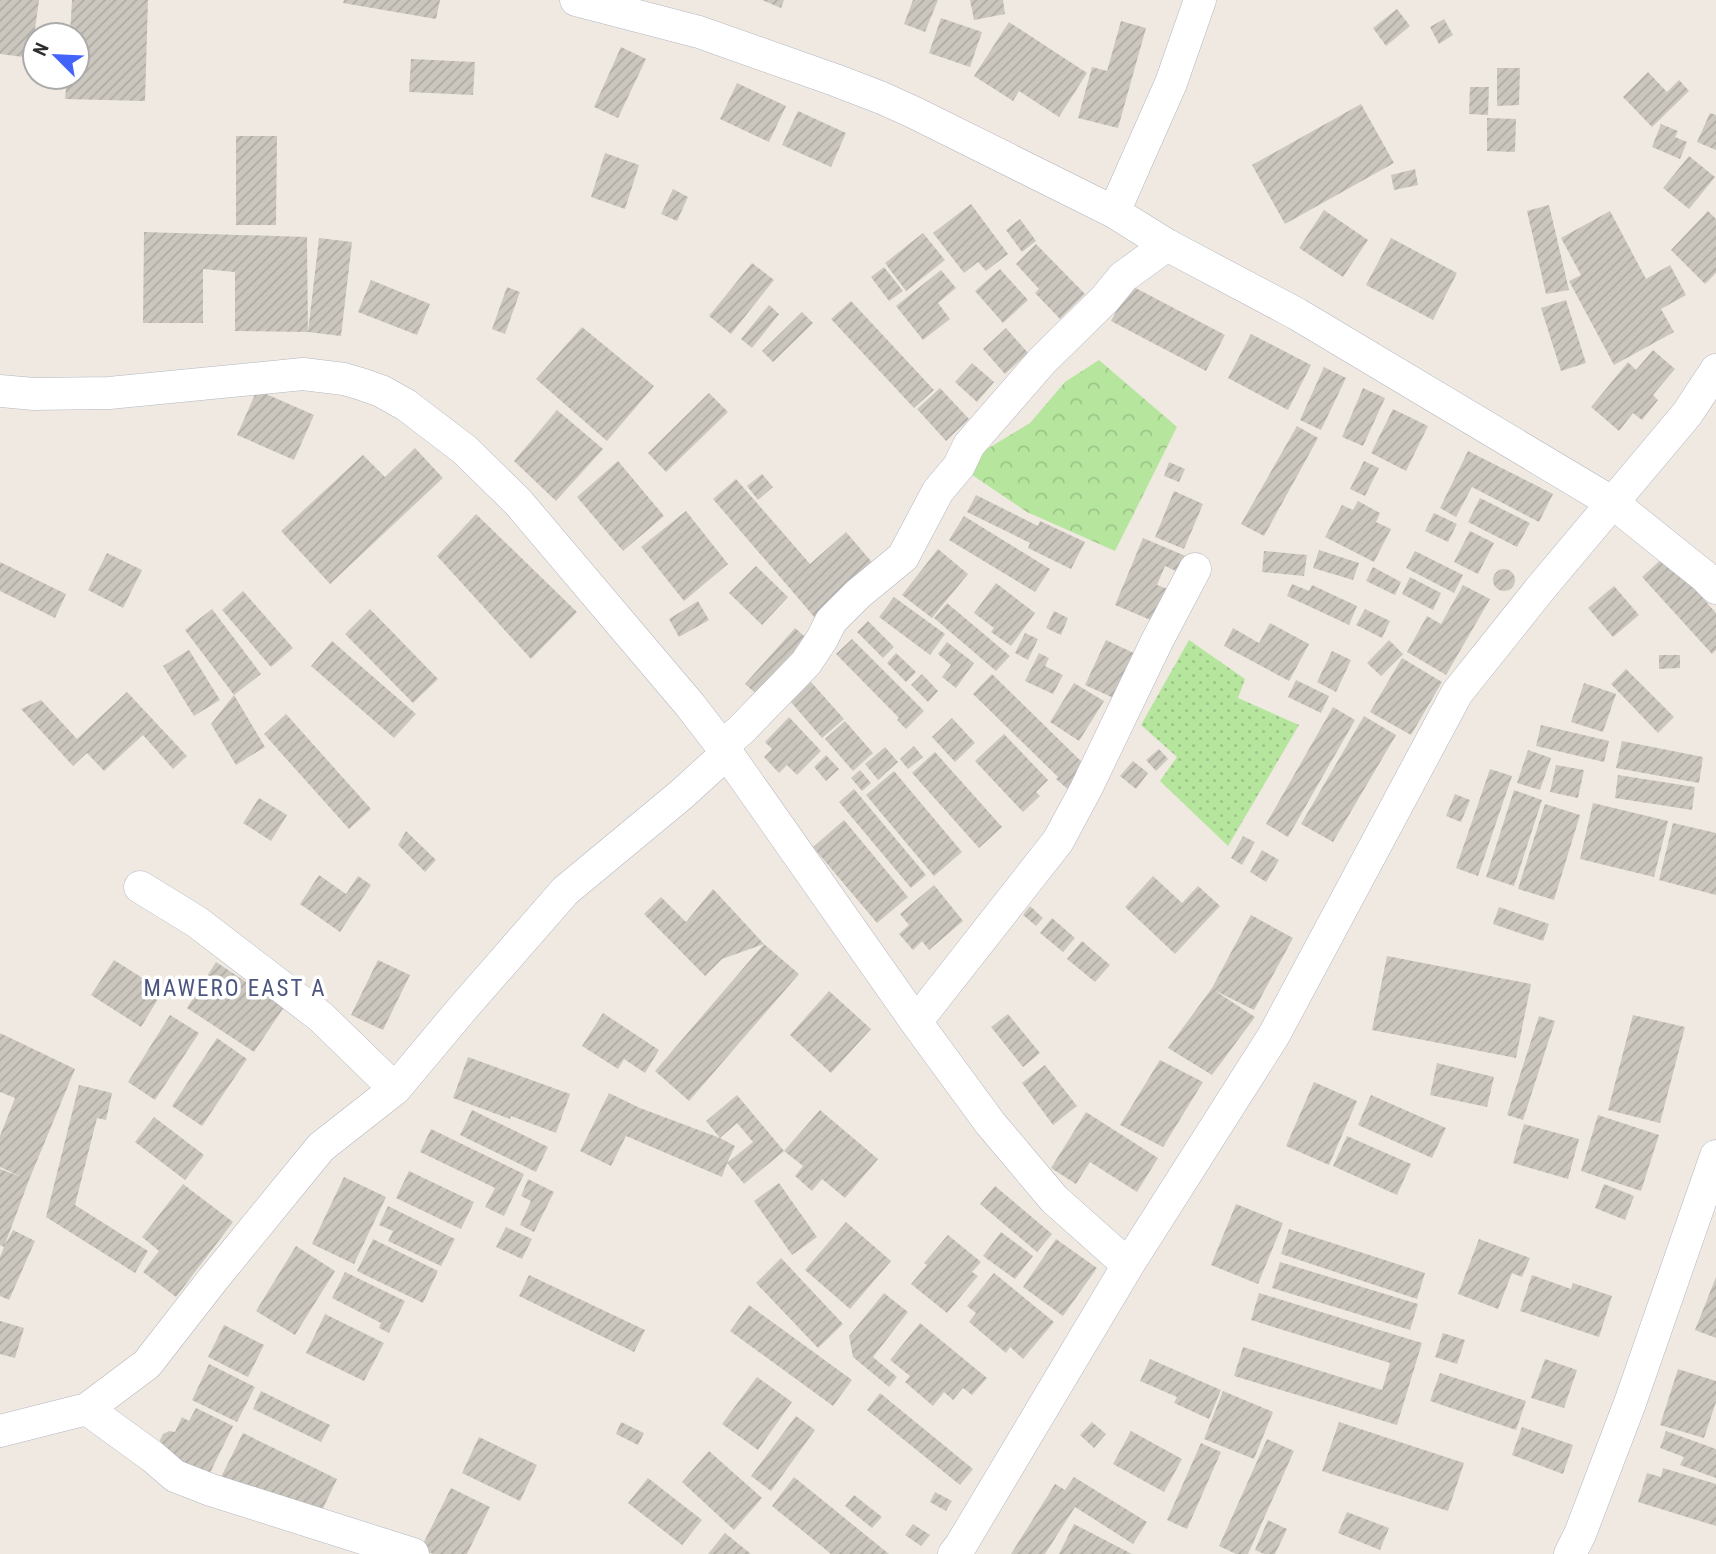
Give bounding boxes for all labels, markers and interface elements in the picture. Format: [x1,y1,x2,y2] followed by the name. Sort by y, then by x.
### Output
[21,21,91,91] north arrow
[28,39,54,59] text: N
[143,975,327,1002] district label: MAWERO EAST A

